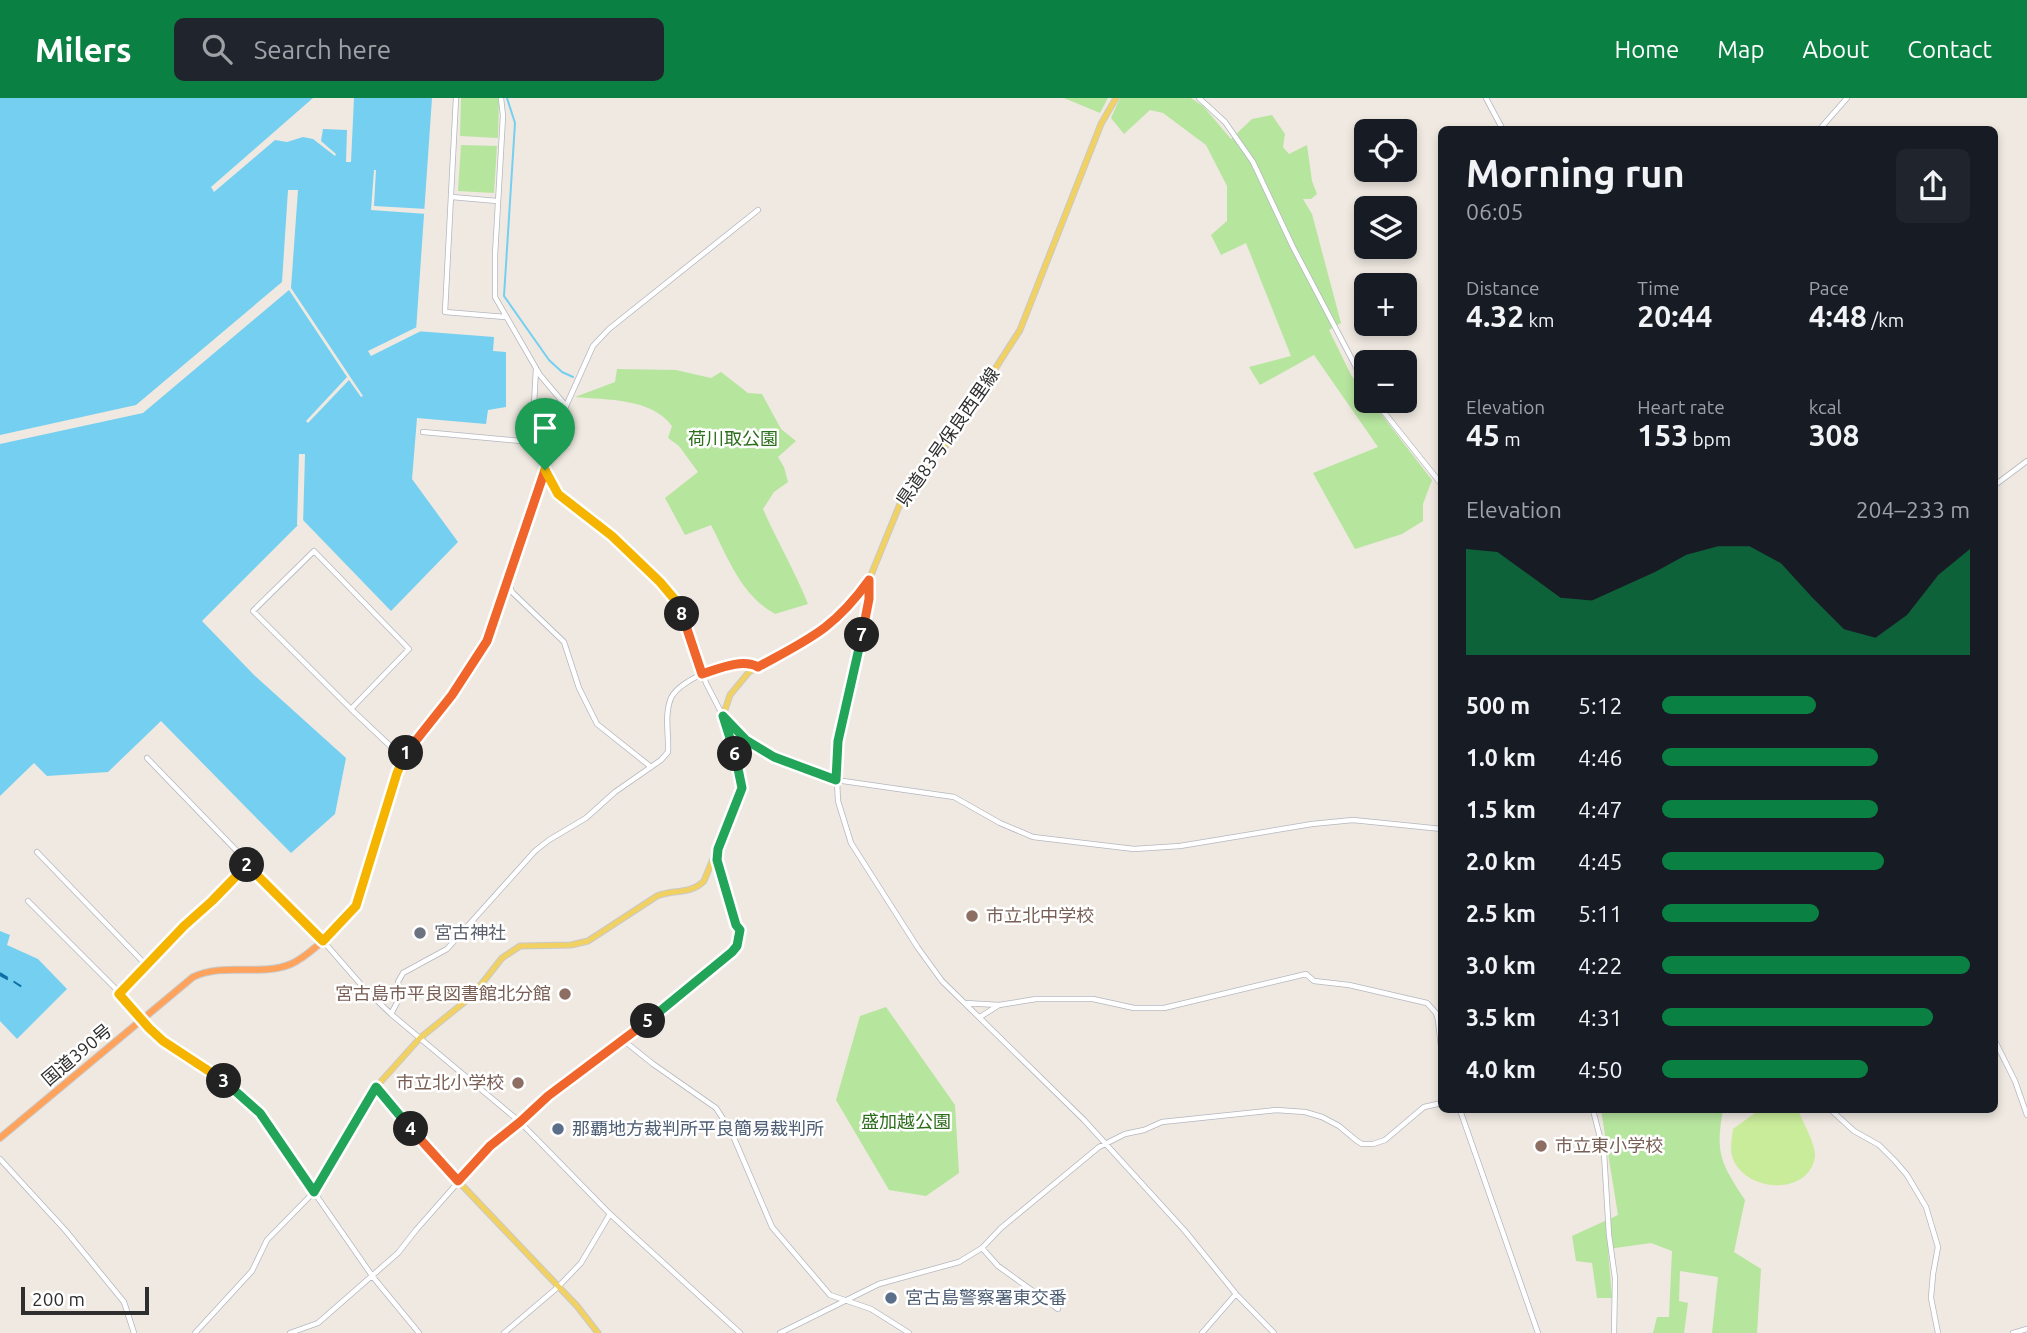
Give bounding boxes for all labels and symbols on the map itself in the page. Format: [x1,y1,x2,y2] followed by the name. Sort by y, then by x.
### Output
[892,363,1002,509] street label: 県道83号保良西里線
[515,398,575,470] pin
[688,428,778,448] park label: 荷川取公園
[664,596,700,632] pin: 8
[844,618,880,652] pin: 7
[388,736,424,770] pin: 1
[718,736,752,772] pin: 6
[230,848,264,882] pin: 2
[986,905,1094,925] place label: 市立北中学校
[964,908,980,924] marker: 市立北中学校
[434,922,506,942] place label: 宮古神社
[412,925,428,941] marker: 宮古神社
[335,983,551,1003] place label: 宮古島市平良図書館北分館
[557,986,573,1002] marker: 宮古島市平良図書館北分館
[630,1004,666,1038] pin: 5
[38,1019,115,1089] street label: 国道390号
[206,1063,242,1098] pin: 3
[396,1072,504,1092] place label: 市立北小学校
[510,1075,526,1091] marker: 市立北小学校
[861,1111,951,1131] park label: 盛加越公園
[394,1112,428,1146] pin: 4
[572,1118,824,1138] place label: 那覇地方裁判所平良簡易裁判所
[550,1121,566,1137] marker: 那覇地方裁判所平良簡易裁判所
[1555,1135,1663,1155] place label: 市立東小学校
[1533,1138,1549,1154] marker: 市立東小学校
[21,1284,149,1316] scale bar
[905,1287,1067,1307] place label: 宮古島警察署東交番
[883,1290,899,1306] marker: 宮古島警察署東交番

